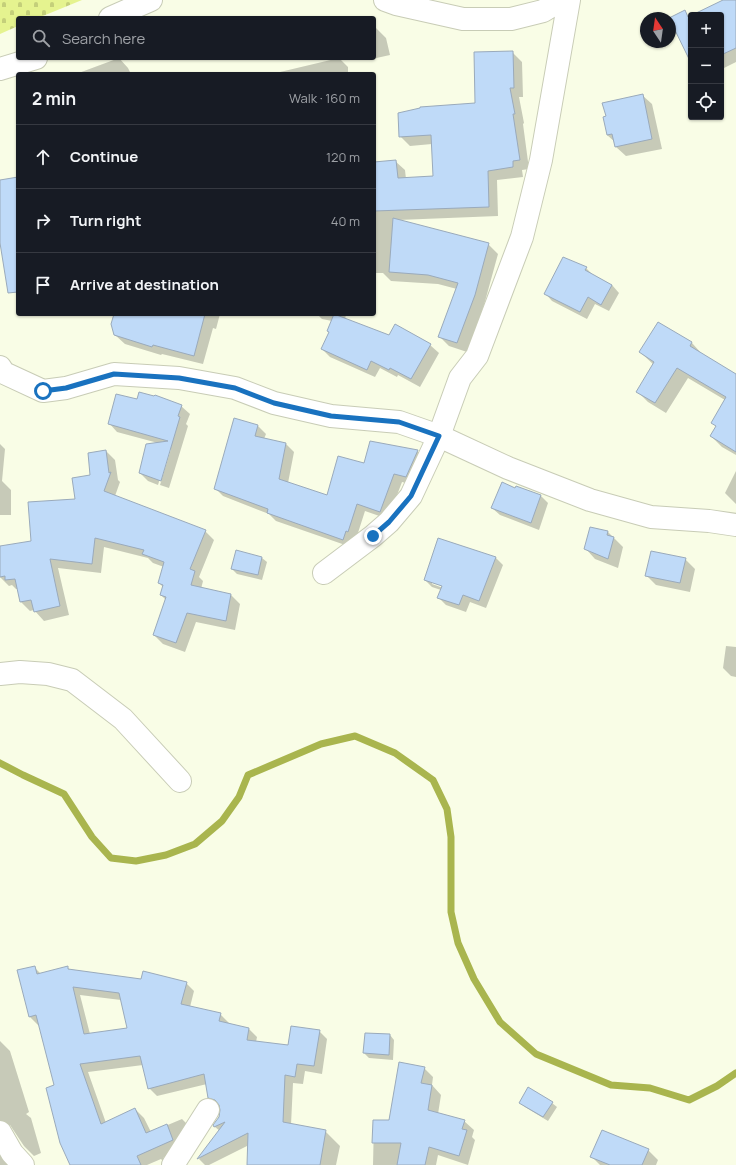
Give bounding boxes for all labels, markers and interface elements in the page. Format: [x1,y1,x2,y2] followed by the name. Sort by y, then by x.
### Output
[640,12,676,48] north arrow
[688,12,724,120] map controls
[688,12,724,48] button: +
[16,16,376,60] search box
[30,27,52,49] icon: search
[62,28,145,49] text: Search here
[688,48,724,84] button: −
[688,84,724,120] button: locate
[32,87,76,110] text: 2 min
[289,89,360,107] text: Walk · 160 m
[32,146,54,168] icon: ahead
[70,146,138,167] text: Continue
[326,148,360,166] text: 120 m
[32,210,54,232] icon: right
[70,210,141,231] text: Turn right
[331,212,360,230] text: 40 m
[32,274,54,296] icon: arrive
[70,274,219,295] text: Arrive at destination
[34,382,52,400] route start
[364,527,382,545] route end

